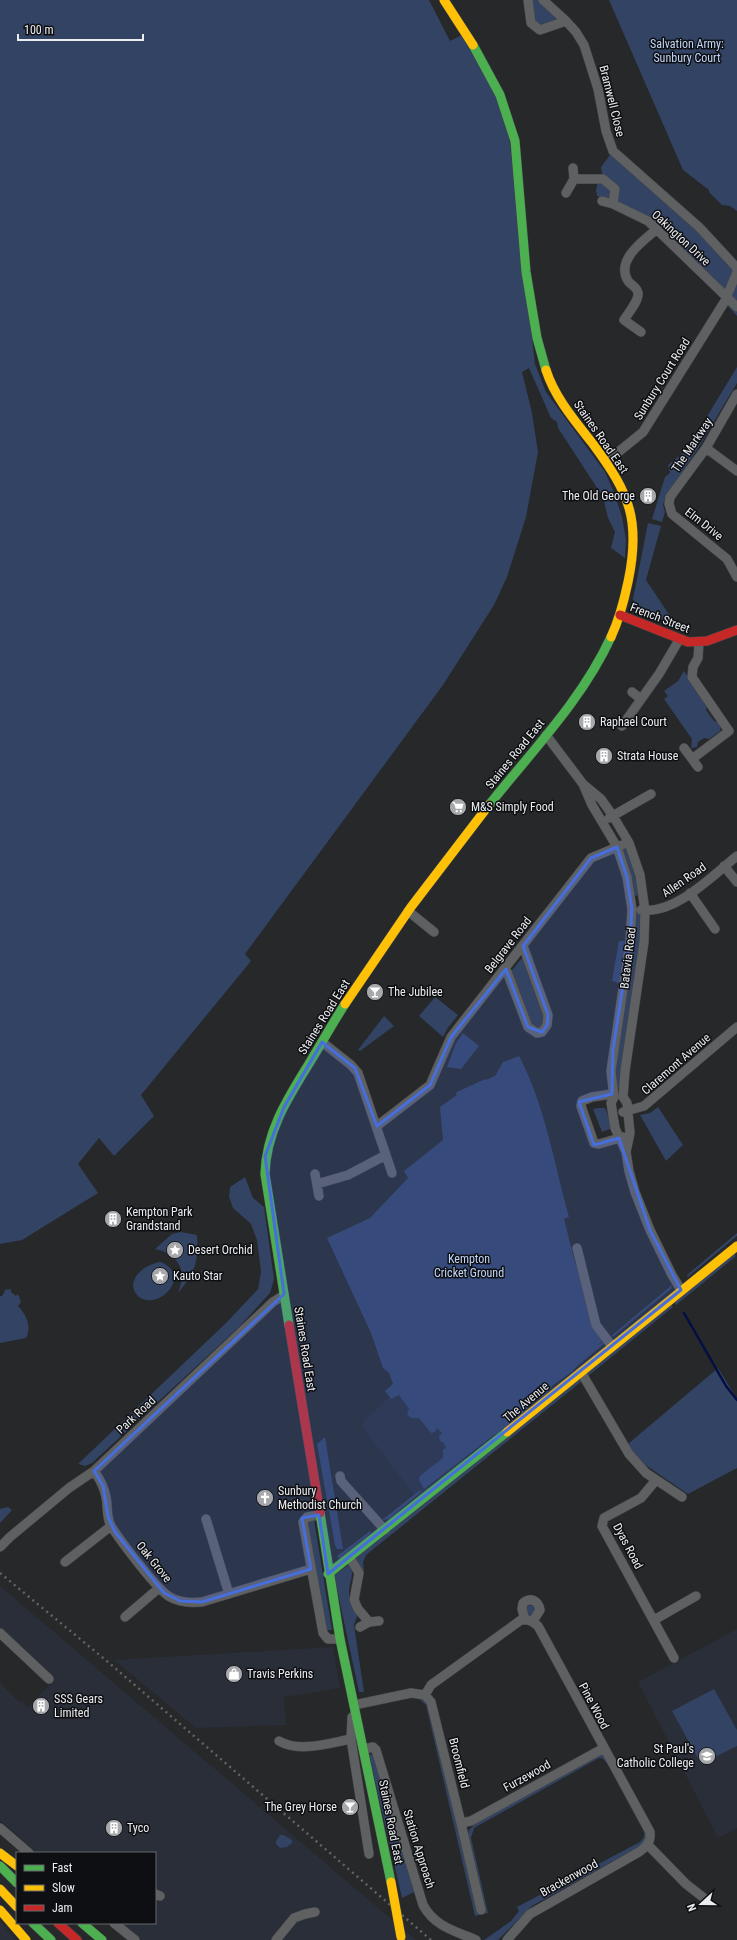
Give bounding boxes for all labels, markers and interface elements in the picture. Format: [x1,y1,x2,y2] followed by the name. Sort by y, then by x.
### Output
[18,16,143,42] scale bar
[24,23,54,37] text: 100 m
[650,37,724,65] park label: Salvation Army: Sunbury Court
[596,64,628,139] street label: Bramwell Close
[649,207,713,269] street label: Oakington Drive
[631,335,693,423] street label: Sunbury Court Road
[571,398,632,476] street label: Staines Road East
[669,415,715,475] street label: The Markway
[638,486,658,506] building icon: The Old George
[562,489,635,503] place label: The Old George
[682,505,726,543] street label: Elm Drive
[628,600,692,636] street label: French Street
[577,712,597,732] building icon: Raphael Court
[600,715,667,729] place label: Raphael Court
[483,716,548,792] street label: Staines Road East
[594,746,614,766] building icon: Strata House
[617,749,679,763] place label: Strata House
[448,797,468,817] supermarket icon: M&S Simply Food
[471,800,554,814] place label: M&S Simply Food
[659,860,709,900] street label: Allen Road
[482,914,534,976] street label: Belgrave Road
[617,926,639,990] street label: Batavia Road
[295,977,353,1057] street label: Staines Road East
[365,982,385,1002] bar icon: The Jubilee
[388,985,443,999] place label: The Jubilee
[639,1030,713,1098] street label: Claremont Avenue
[126,1205,193,1233] place label: Kempton Park Grandstand
[103,1209,123,1229] building icon: Kempton Park Grandstand
[165,1240,185,1260] place icon: Desert Orchid
[188,1243,253,1257] place label: Desert Orchid
[434,1252,504,1280] park label: Kempton Cricket Ground
[150,1266,170,1286] place icon: Kauto Star
[173,1269,223,1283] place label: Kauto Star
[291,1306,319,1393] street label: Staines Road East
[500,1379,552,1425] street label: The Avenue
[114,1393,158,1437] street label: Park Road
[278,1484,362,1512] place label: Sunbury Methodist Church
[255,1488,275,1508] church icon: Sunbury Methodist Church
[610,1521,646,1571] street label: Dyas Road
[133,1539,175,1585] street label: Oak Grove
[224,1664,244,1684] shop icon: Travis Perkins
[247,1667,313,1681] place label: Travis Perkins
[576,1680,612,1732] street label: Pine Wood
[54,1692,103,1720] place label: SSS Gears Limited
[31,1696,51,1716] building icon: SSS Gears Limited
[446,1736,472,1790] street label: Broomfield
[617,1742,694,1770] place label: St Paul's Catholic College
[697,1746,717,1766] school or university icon: St Paul's Catholic College
[501,1757,553,1795] street label: Furzewood
[376,1779,406,1866] street label: Staines Road East
[340,1797,360,1817] bar icon: The Grey Horse
[264,1800,337,1814] place label: The Grey Horse
[400,1808,438,1890] street label: Station Approach
[104,1818,124,1838] building icon: Tyco
[127,1821,149,1835] place label: Tyco
[16,1852,156,1924] legend
[538,1856,600,1900] street label: Brackenwood
[52,1861,73,1875] text: Fast
[52,1881,75,1895] text: Slow
[681,1884,721,1924] north arrow
[52,1901,73,1915] text: Jam
[685,1902,699,1913] text: N

